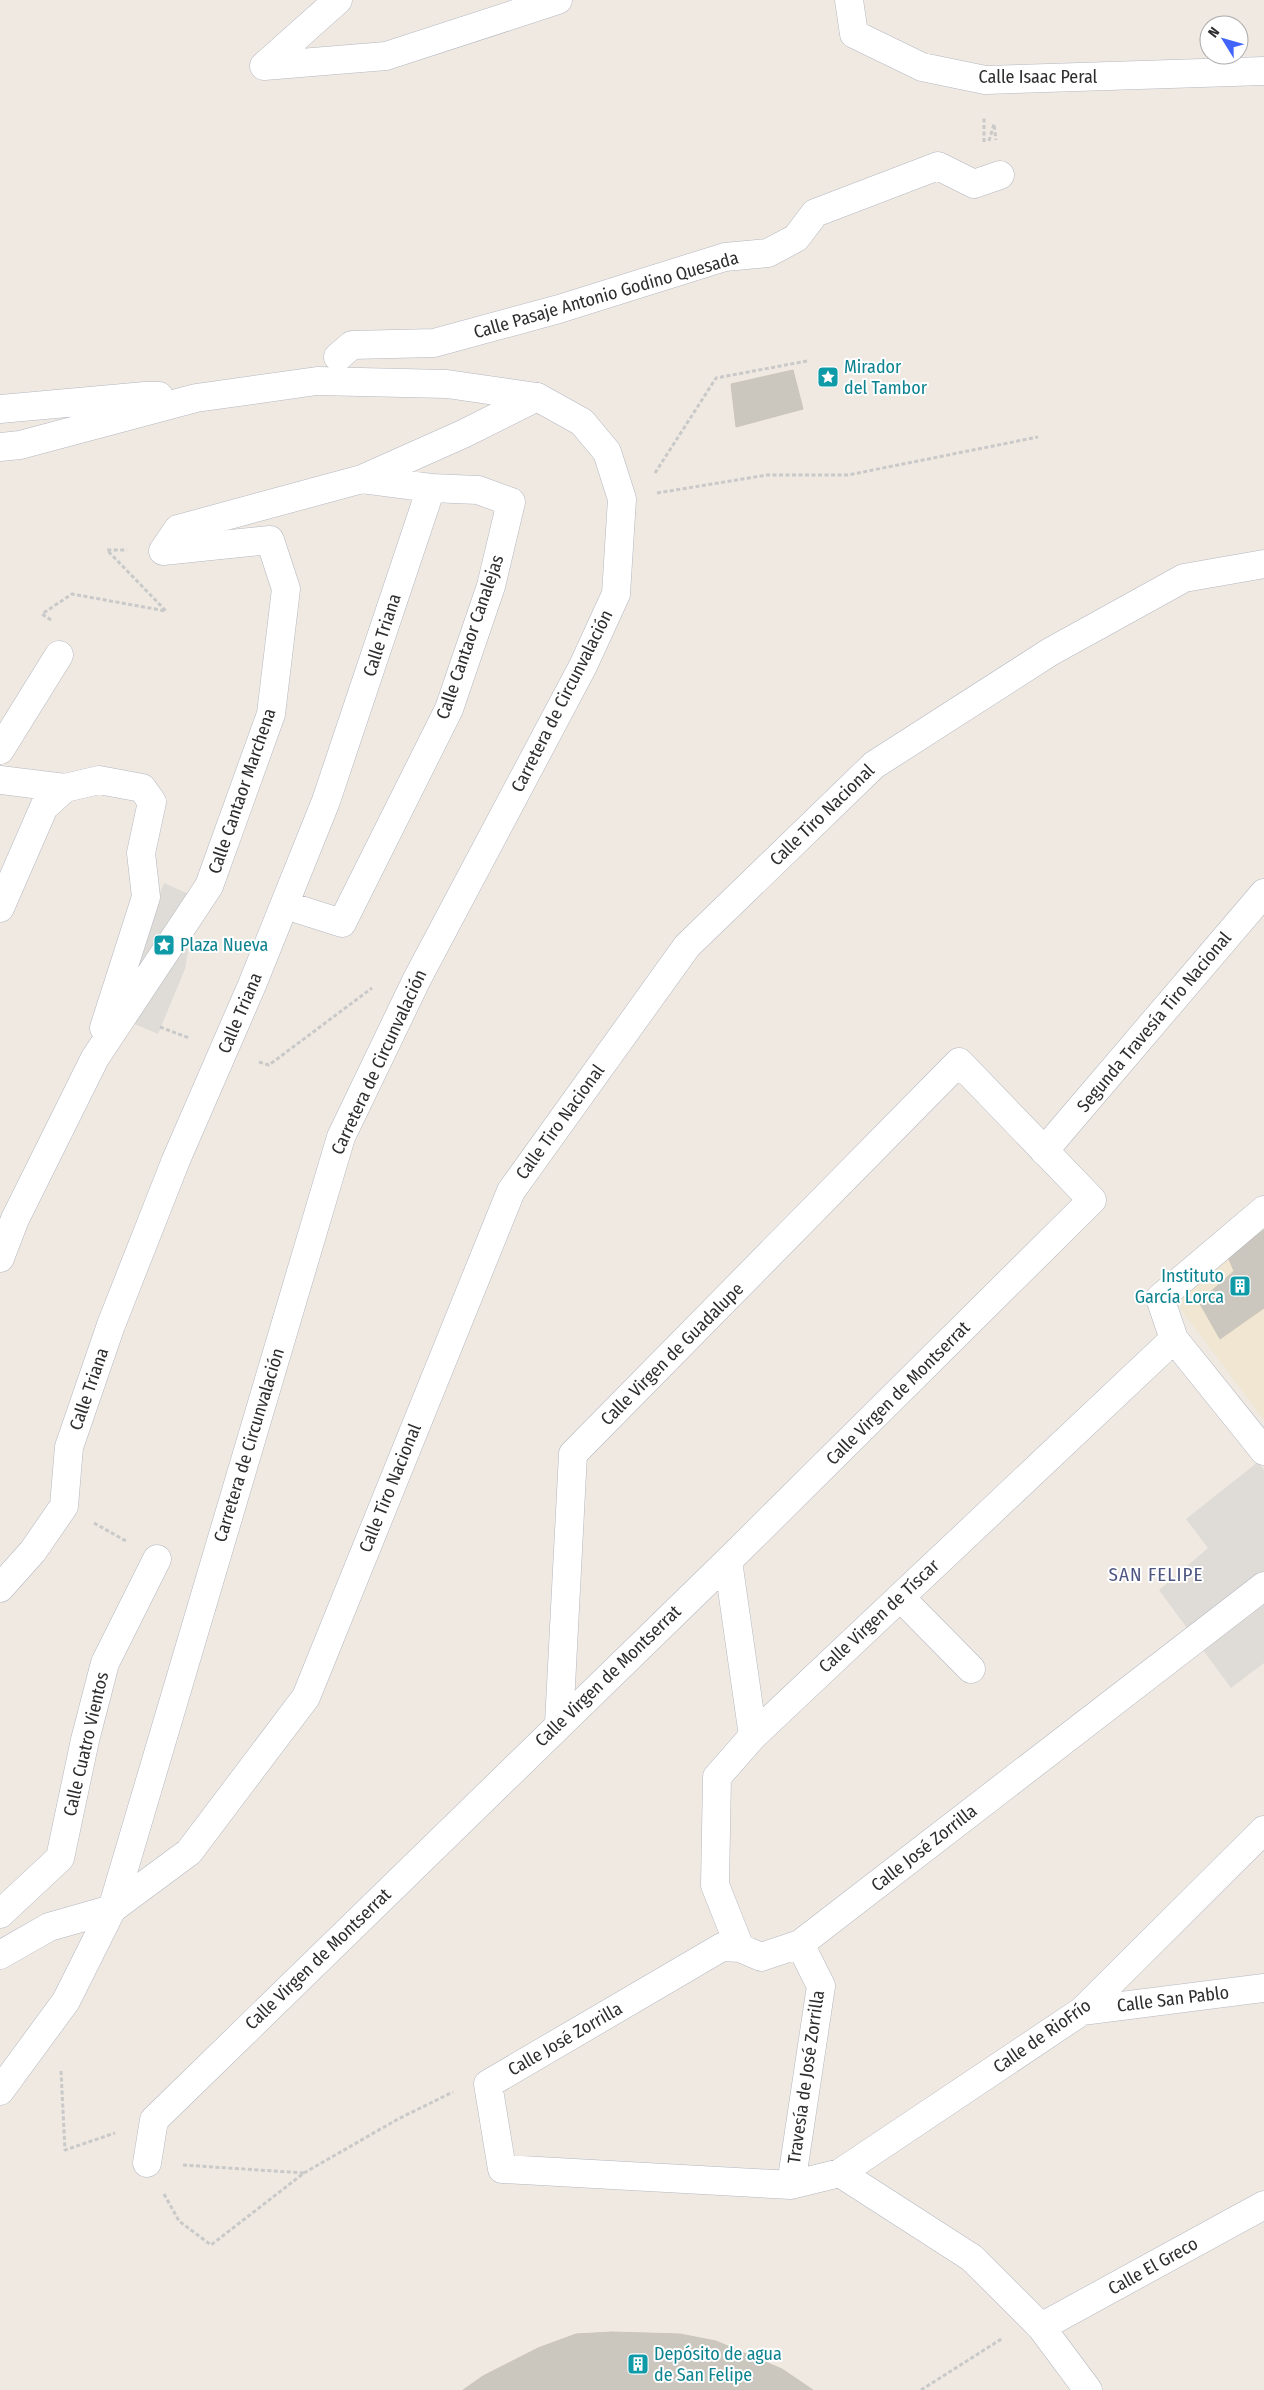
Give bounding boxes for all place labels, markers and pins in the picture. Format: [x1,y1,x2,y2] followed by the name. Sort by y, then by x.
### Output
[844,356,928,399] place label: Mirador del Tambor
[816,365,840,389] place icon: Mirador del Tambor
[152,933,176,957] place icon: Plaza Nueva
[180,934,269,956] place label: Plaza Nueva
[1135,1265,1224,1308] place label: Instituto García Lorca
[1228,1274,1252,1298] building icon: Instituto García Lorca
[654,2343,782,2386] place label: Depósito de agua de San Felipe
[626,2352,650,2376] building icon: Depósito de agua de San Felipe

